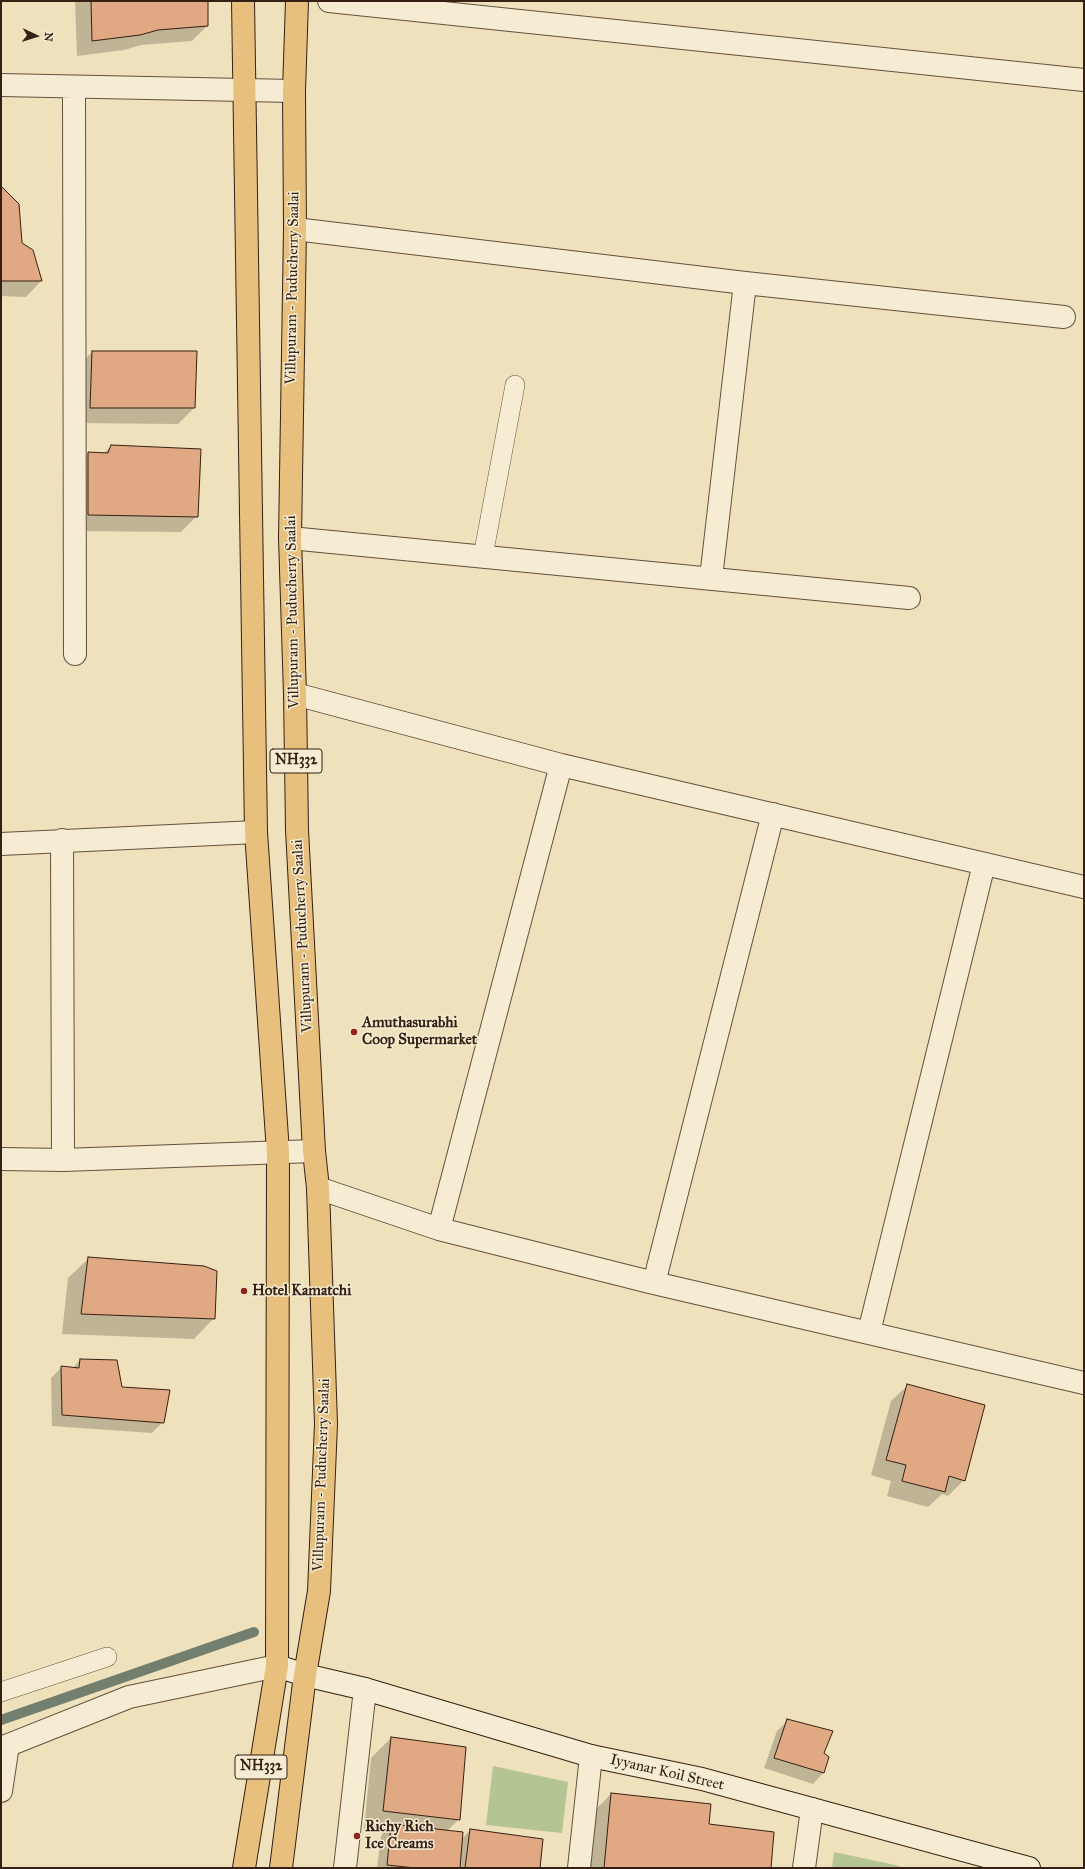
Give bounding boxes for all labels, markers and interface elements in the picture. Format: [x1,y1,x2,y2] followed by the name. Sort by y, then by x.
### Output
[16,16,56,56] north arrow
[42,32,55,42] text: N
[282,191,304,385] street label: Villupuram - Puducherry Saalai
[282,515,304,709] street label: Villupuram - Puducherry Saalai
[270,749,322,773] road number: NH332
[289,839,317,1033] street label: Villupuram - Puducherry Saalai
[362,1014,477,1049] place label: Amuthasurabhi Coop Supermarket
[349,1027,359,1037] marker: Amuthasurabhi Coop Supermarket
[252,1282,351,1300] place label: Hotel Kamatchi
[239,1286,249,1296] marker: Hotel Kamatchi
[310,1378,334,1572] street label: Villupuram - Puducherry Saalai
[608,1751,726,1795] street label: Iyyanar Koil Street
[235,1755,287,1779] road number: NH332
[365,1818,434,1853] place label: Richy Rich Ice Creams
[352,1831,362,1841] marker: Richy Rich Ice Creams

